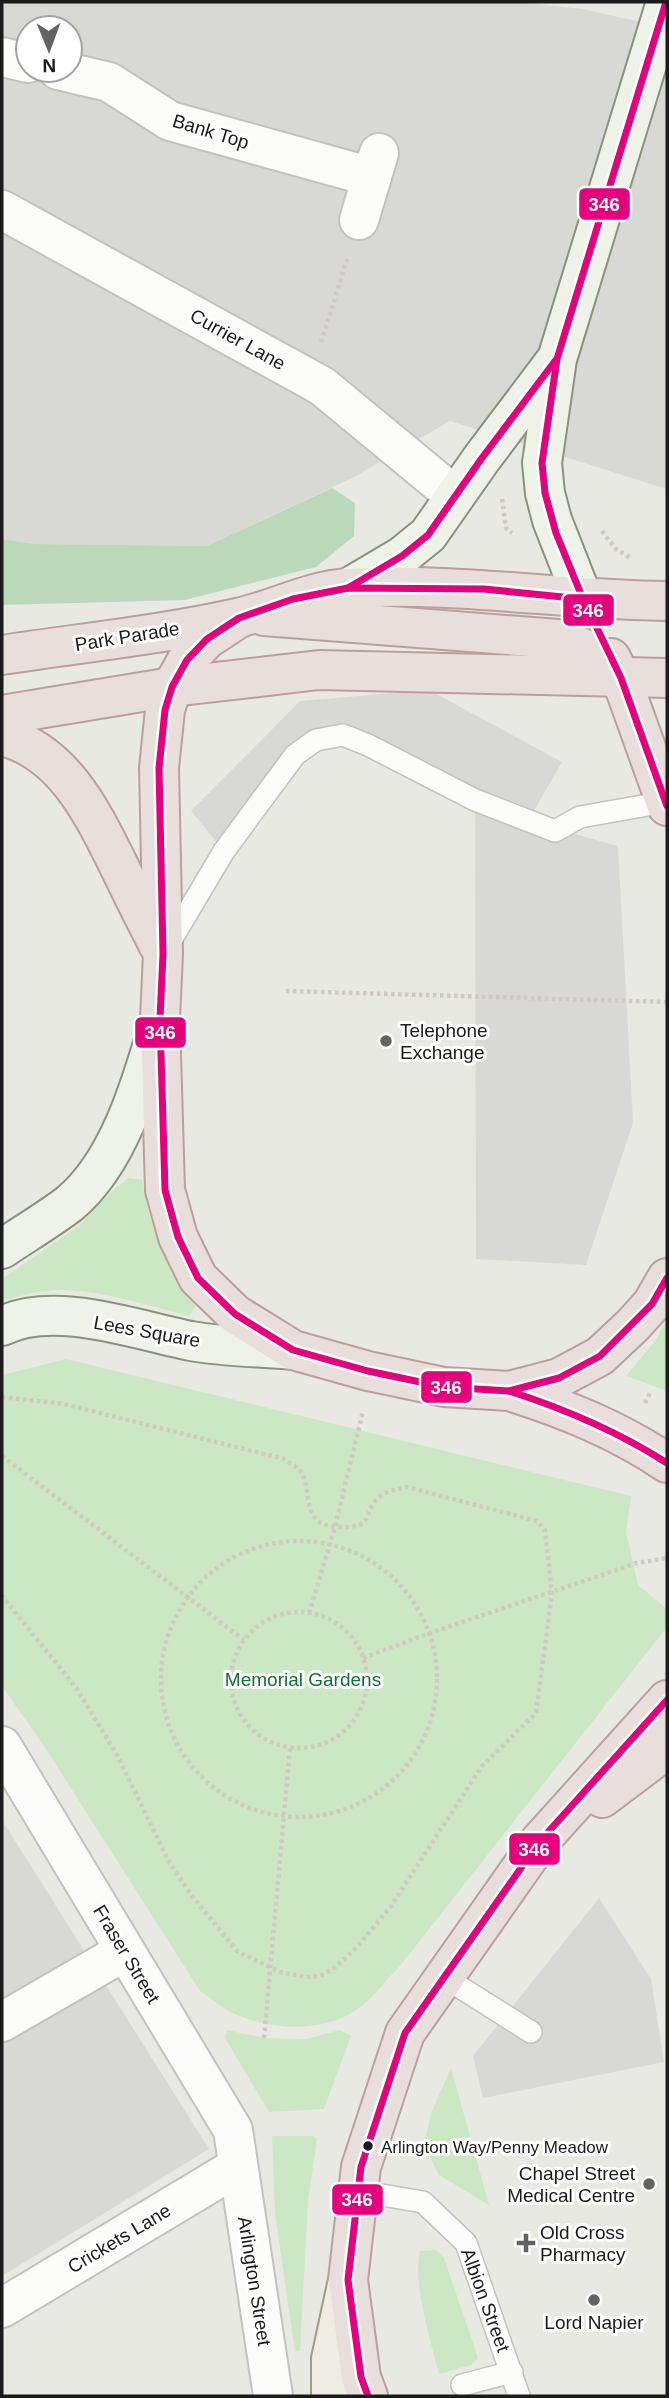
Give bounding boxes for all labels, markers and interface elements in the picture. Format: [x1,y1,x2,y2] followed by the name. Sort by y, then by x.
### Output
[14,14,84,84] north arrow
[42,55,56,76] text: N
[170,110,252,153] street label: Bank Top
[578,187,631,221] line badge: 346
[588,194,620,215] text: 346
[186,305,289,374] street label: Currier Lane
[562,593,615,627] line badge: 346
[572,600,604,621] text: 346
[73,618,181,655] street label: Park Parade
[134,1016,187,1049] line badge: 346
[400,1020,488,1063] place label: Telephone Exchange
[144,1022,176,1043] text: 346
[378,1033,394,1049] marker: Telephone Exchange
[92,1312,202,1351] street label: Lees Square
[420,1370,473,1404] line badge: 346
[430,1377,462,1398] text: 346
[225,1669,381,1690] park label: Memorial Gardens
[508,1832,561,1866] line badge: 346
[518,1839,550,1860] text: 346
[89,1901,164,2008] street label: Fraser Street
[381,2138,609,2157] place label: Arlington Way/Penny Meadow
[361,2139,375,2153] marker: Arlington Way/Penny Meadow
[507,2163,636,2206] place label: Chapel Street Medical Centre
[641,2176,657,2192] marker: Chapel Street Medical Centre
[331,2183,384,2216] line badge: 346
[341,2189,373,2210] text: 346
[64,2200,174,2277] street label: Crickets Lane
[234,2215,275,2348] street label: Arlington Street
[540,2222,626,2265] place label: Old Cross Pharmacy
[518,2235,534,2251] marker: Old Cross Pharmacy
[457,2245,514,2356] street label: Albion Street
[586,2292,602,2308] marker: Lord Napier
[544,2312,644,2333] place label: Lord Napier

